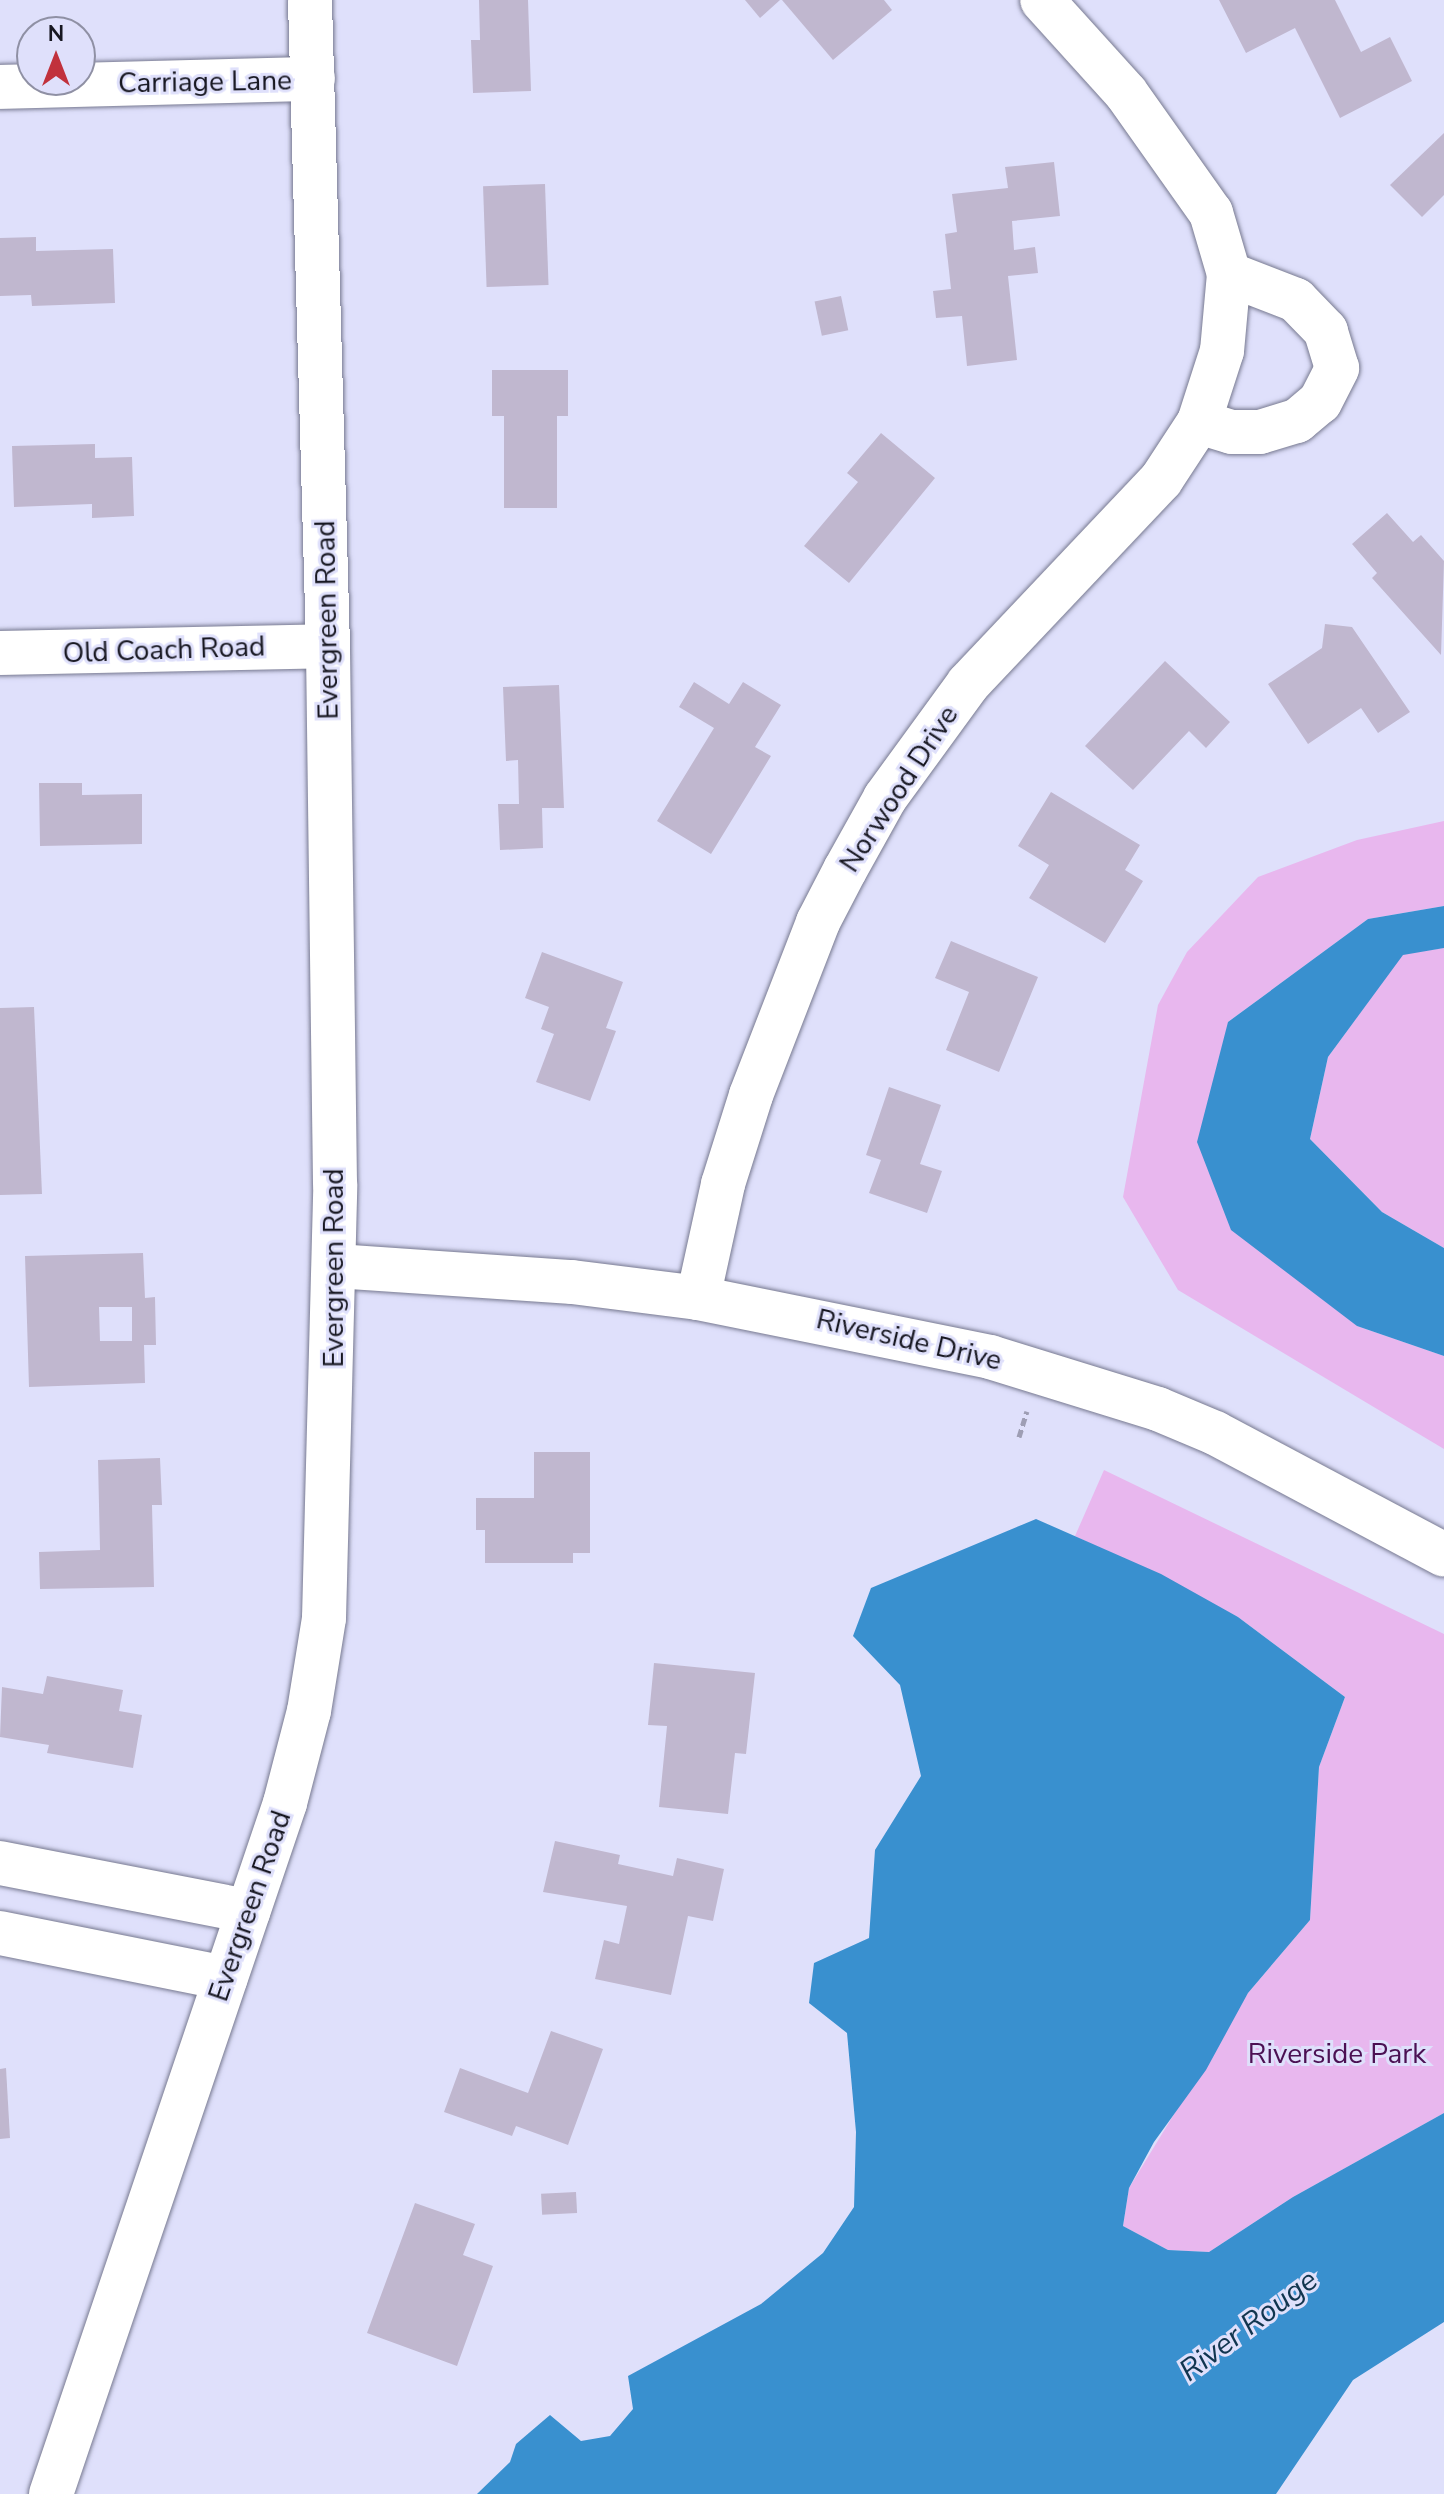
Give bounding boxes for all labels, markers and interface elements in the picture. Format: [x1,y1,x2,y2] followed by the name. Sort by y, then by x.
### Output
[16,16,96,96] north arrow
[48,19,64,49] text: N
[118,64,292,100] street label: Carriage Lane
[308,520,346,720] street label: Evergreen Road
[62,630,266,670] street label: Old Coach Road
[833,700,965,878] street label: Norwood Drive
[317,1168,351,1368] street label: Evergreen Road
[813,1302,1005,1378] street label: Riverside Drive
[202,1806,298,2006] street label: Evergreen Road
[1248,2037,1426,2071] park label: Riverside Park
[1173,2262,1325,2390] water label: River Rouge

